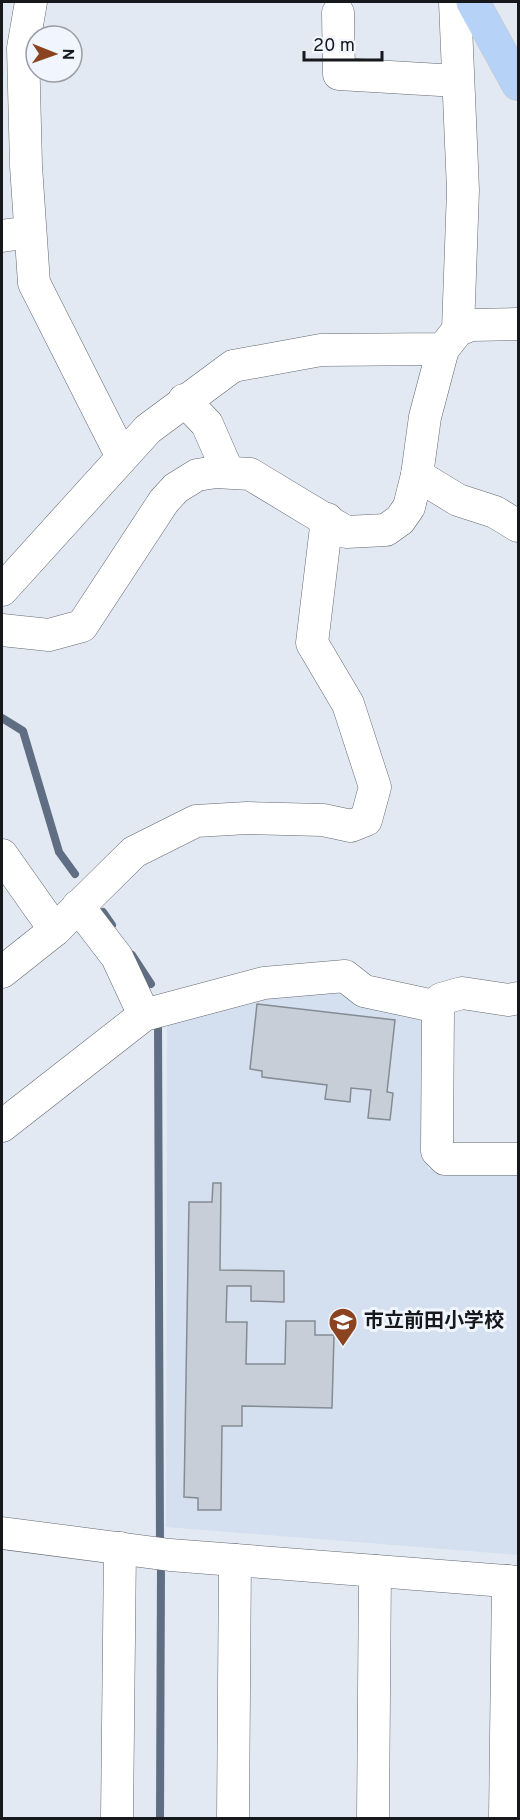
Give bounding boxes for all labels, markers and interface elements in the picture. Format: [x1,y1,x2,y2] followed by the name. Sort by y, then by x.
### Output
[24,24,84,84] north arrow
[304,24,382,62] scale bar
[313,35,355,58] text: 20 m
[57,48,77,60] text: N
[327,1306,359,1348] school or university icon: 市立前田小学校
[364,1309,504,1335] place label: 市立前田小学校

